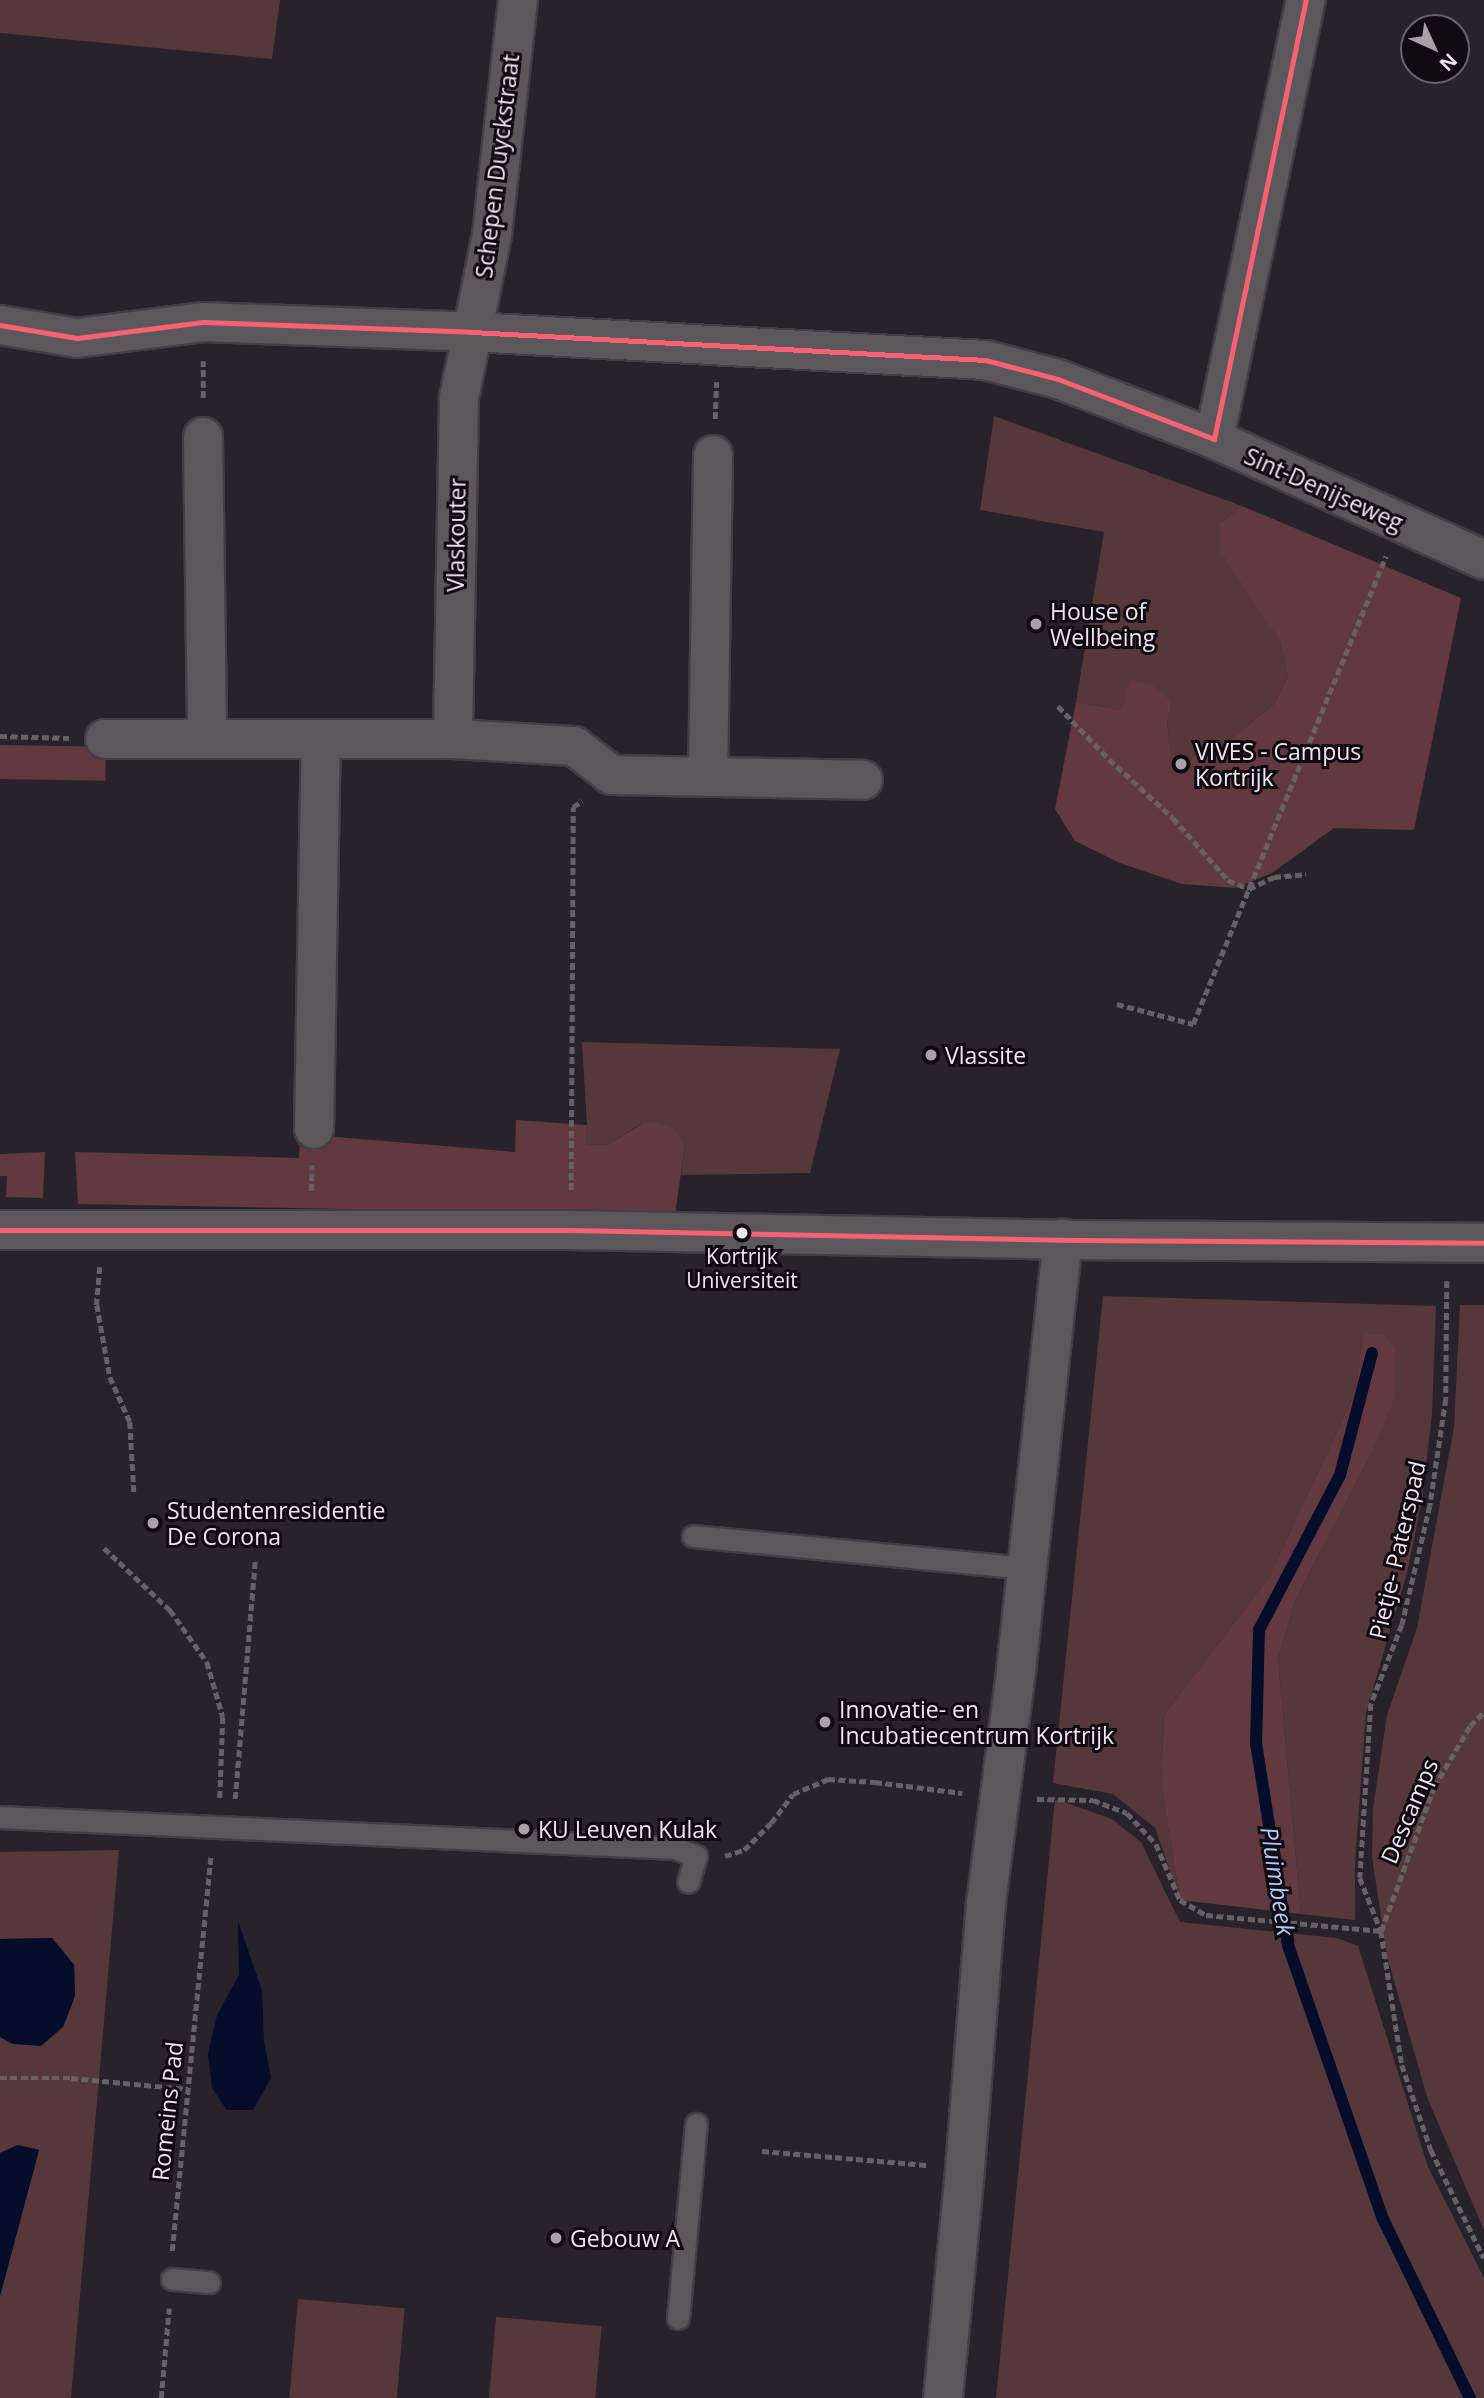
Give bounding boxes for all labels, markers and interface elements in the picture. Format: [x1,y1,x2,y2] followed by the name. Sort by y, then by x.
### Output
[1400,14,1470,84] north arrow
[1434,48,1463,77] text: N
[470,52,524,280] street label: Schepen Duyckstraat
[1240,442,1408,536] street label: Sint-Denijseweg
[441,478,471,592] street label: Vlaskouter
[1050,597,1155,651] place label: House of Wellbeing
[1028,616,1044,632] marker: House of Wellbeing
[1195,737,1361,791] place label: VIVES - Campus Kortrijk
[1173,756,1189,772] marker: VIVES - Campus Kortrijk
[945,1041,1026,1069] place label: Vlassite
[923,1047,939,1063] marker: Vlassite
[735,1226,749,1240] marker: Kortrijk Universiteit
[686,1243,798,1293] place label: Kortrijk Universiteit
[1363,1458,1431,1642] street label: Pietje- Paterspad
[167,1496,385,1550] place label: Studentenresidentie De Corona
[145,1515,161,1531] marker: Studentenresidentie De Corona
[839,1695,1114,1749] place label: Innovatie- en Incubatiecentrum Kortrijk
[817,1714,833,1730] marker: Innovatie- en Incubatiecentrum Kortrijk
[1375,1755,1443,1867] street label: Descamps
[538,1815,717,1843] place label: KU Leuven Kulak
[516,1821,532,1837] marker: KU Leuven Kulak
[1255,1824,1301,1938] water label: Pluimbeek
[146,2040,188,2182] street label: Romeins Pad
[570,2224,680,2252] place label: Gebouw A
[548,2230,564,2246] marker: Gebouw A

